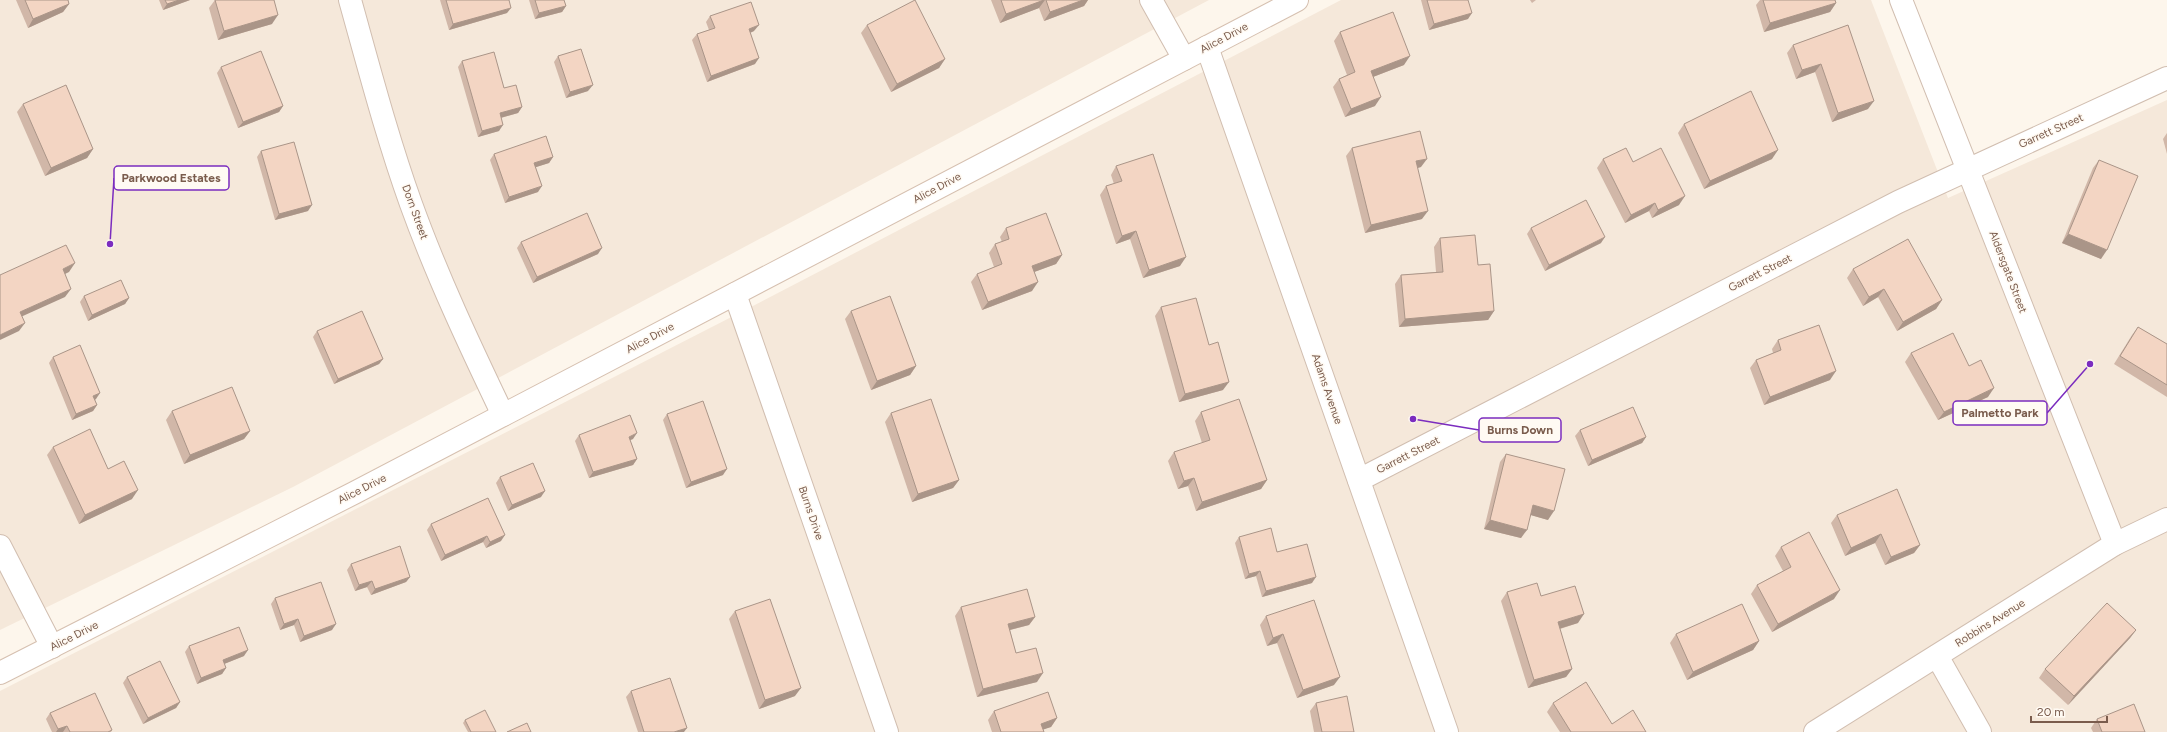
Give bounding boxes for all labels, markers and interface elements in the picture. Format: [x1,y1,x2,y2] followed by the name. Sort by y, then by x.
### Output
[1198,20,1250,56] street label: Alice Drive
[2017,111,2085,151] street label: Garrett Street
[114,166,229,190] callout: Parkwood Estates
[911,170,963,206] street label: Alice Drive
[121,171,221,185] text: Parkwood Estates
[399,183,431,241] street label: Dorn Street
[1986,229,2030,315] street label: Aldersgate Street
[1726,251,1794,295] street label: Garrett Street
[624,320,676,356] street label: Alice Drive
[1309,352,1345,426] street label: Adams Avenue
[1953,401,2047,425] callout: Palmetto Park
[1961,406,2039,420] text: Palmetto Park
[1479,418,1561,442] callout: Burns Down
[1487,423,1553,437] text: Burns Down
[1374,433,1442,477] street label: Garrett Street
[336,471,388,507] street label: Alice Drive
[796,484,826,542] street label: Burns Drive
[1953,596,2027,650] street label: Robbins Avenue
[48,618,100,654] street label: Alice Drive
[2031,698,2107,724] scale bar
[2037,705,2065,719] text: 20 m

